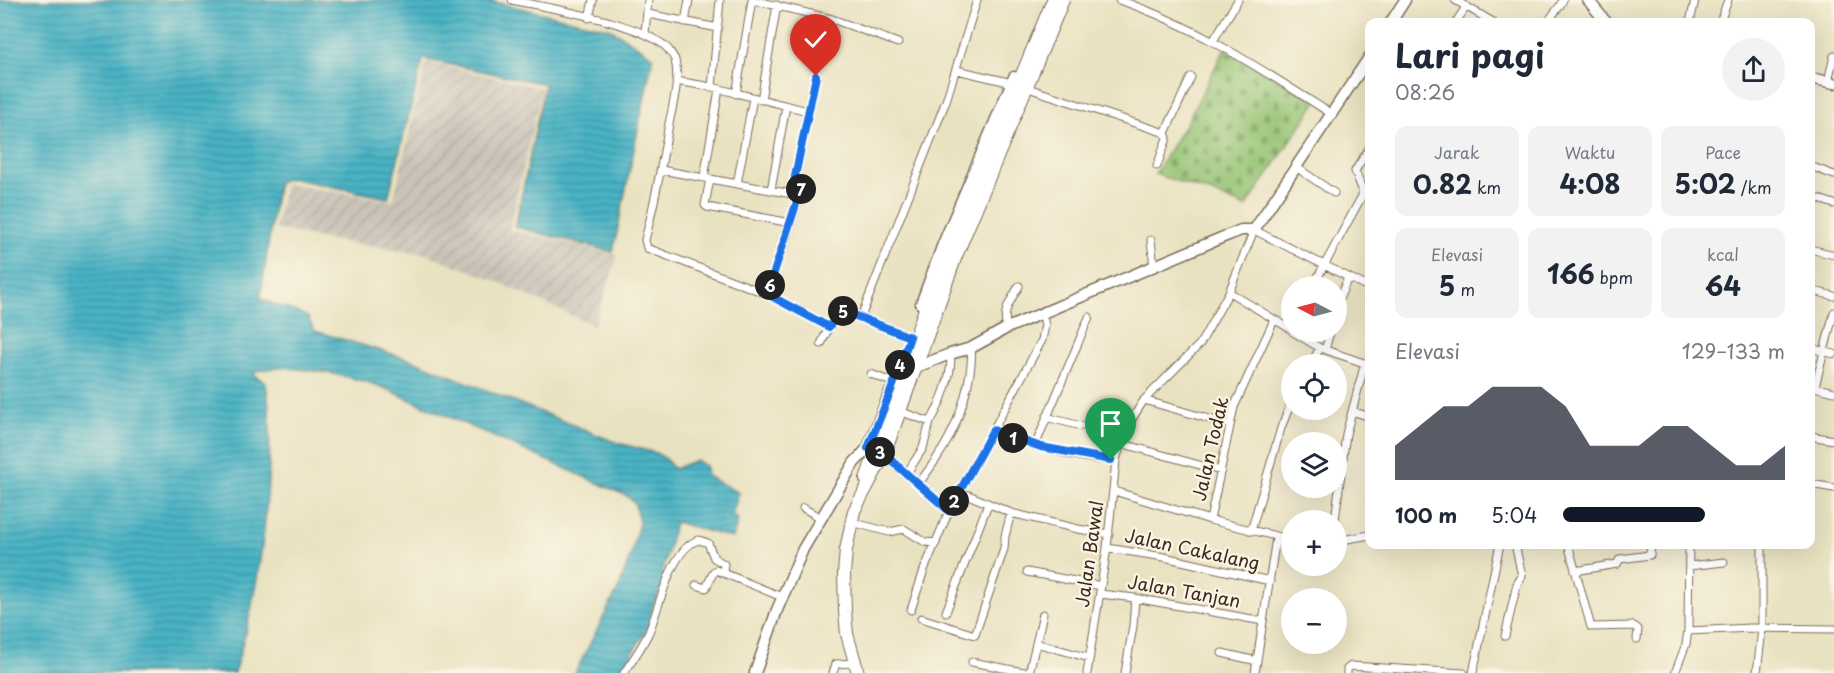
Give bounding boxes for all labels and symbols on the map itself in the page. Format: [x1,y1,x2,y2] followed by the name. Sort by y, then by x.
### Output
[790,14,841,76] pin
[786,174,816,204] pin: 7
[755,270,785,300] pin: 6
[1281,276,1347,342] north arrow
[828,296,858,326] pin: 5
[885,350,915,380] pin: 4
[1184,394,1235,503] street label: Jalan Todak
[1085,398,1136,460] pin
[998,423,1028,453] pin: 1
[865,437,895,467] pin: 3
[939,486,969,516] pin: 2
[1068,499,1109,609] street label: Jalan Bawal
[1122,521,1262,576] street label: Jalan Cakalang
[1126,567,1243,614] street label: Jalan Tanjan

